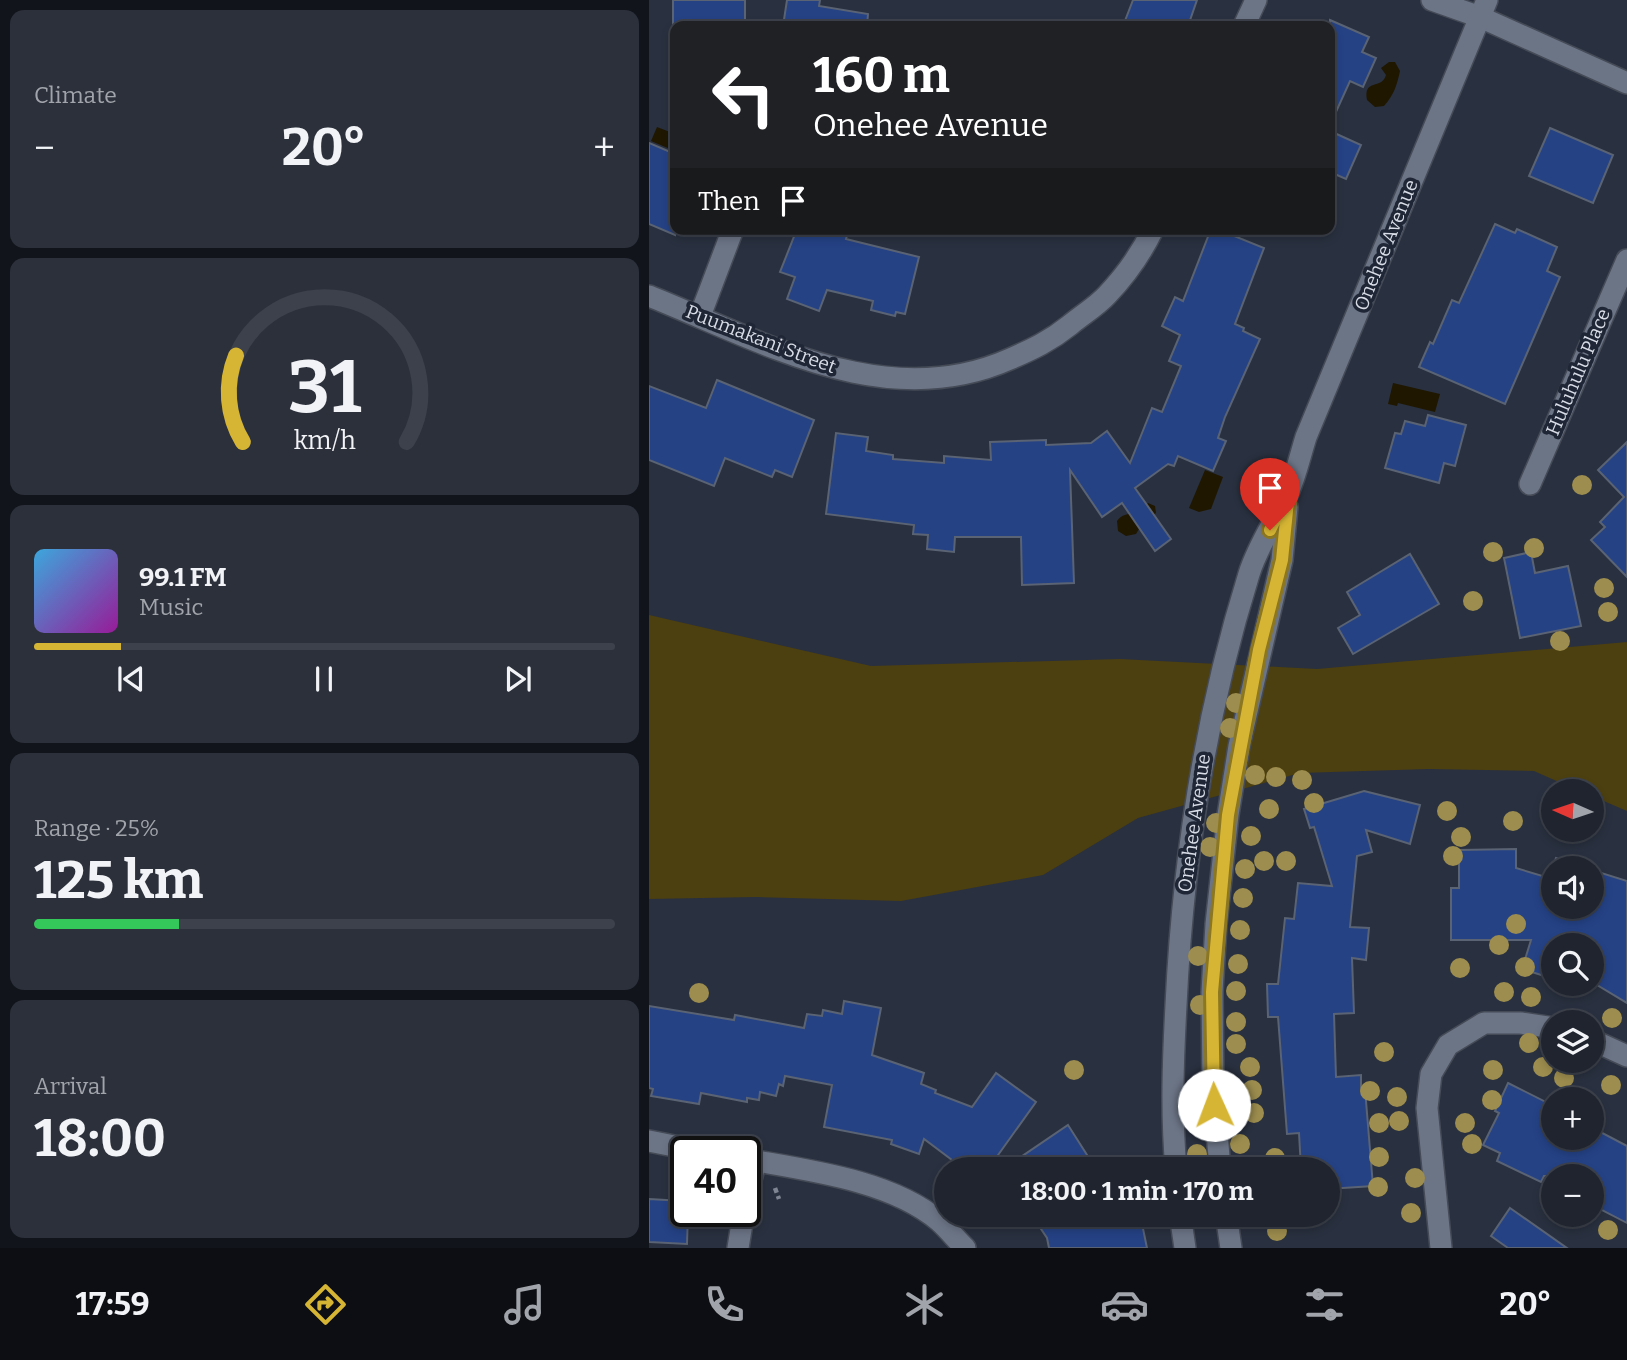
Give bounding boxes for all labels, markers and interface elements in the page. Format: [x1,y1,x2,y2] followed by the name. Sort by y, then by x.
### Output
[813,46,950,105] text: 160 m
[698,49,789,140] icon: left
[34,81,117,109] text: Climate
[813,106,1048,144] text: Onehee Avenue
[282,116,366,179] text: 20°
[34,125,55,171] text: −
[593,125,615,171] text: +
[1349,176,1423,314] street label: Onehee Avenue
[774,182,812,220] icon: arrive
[698,186,760,217] text: Then
[683,300,839,378] street label: Puumakani Street
[1541,305,1615,439] street label: Huluhulu Place
[288,345,362,432] text: 31
[294,426,356,456] text: km/h
[1240,458,1300,530] pin
[1251,469,1289,507] icon: arrive
[139,562,227,593] text: 99.1 FM
[139,593,203,621] text: Music
[112,660,150,698] icon: previous
[305,660,343,698] icon: pause
[499,660,537,698] icon: next
[1173,752,1215,894] street label: Onehee Avenue
[1541,779,1605,842] north arrow
[1541,779,1604,1227] map controls
[34,814,159,842] text: Range · 25%
[34,849,203,912] text: 125 km
[1541,856,1604,919] button: sound
[1541,933,1604,996] button: search
[1541,1010,1604,1073] button: layers
[1177,1068,1251,1142] position arrow
[34,1072,107,1100] text: Arrival
[1541,1087,1604,1150] button: +
[34,1107,166,1170] text: 18:00
[670,1136,761,1227] speed limit sign: 40
[1541,1164,1604,1227] button: −
[1020,1176,1254,1207] text: 18:00 · 1 min · 170 m
[301,1280,350,1329] icon: directions
[500,1280,549,1329] icon: music
[700,1280,749,1329] icon: phone
[900,1280,949,1329] icon: climate
[1100,1280,1149,1329] icon: car
[1300,1280,1349,1329] icon: filters
[75,1285,150,1323] text: 17:59
[1499,1285,1552,1323] text: 20°

